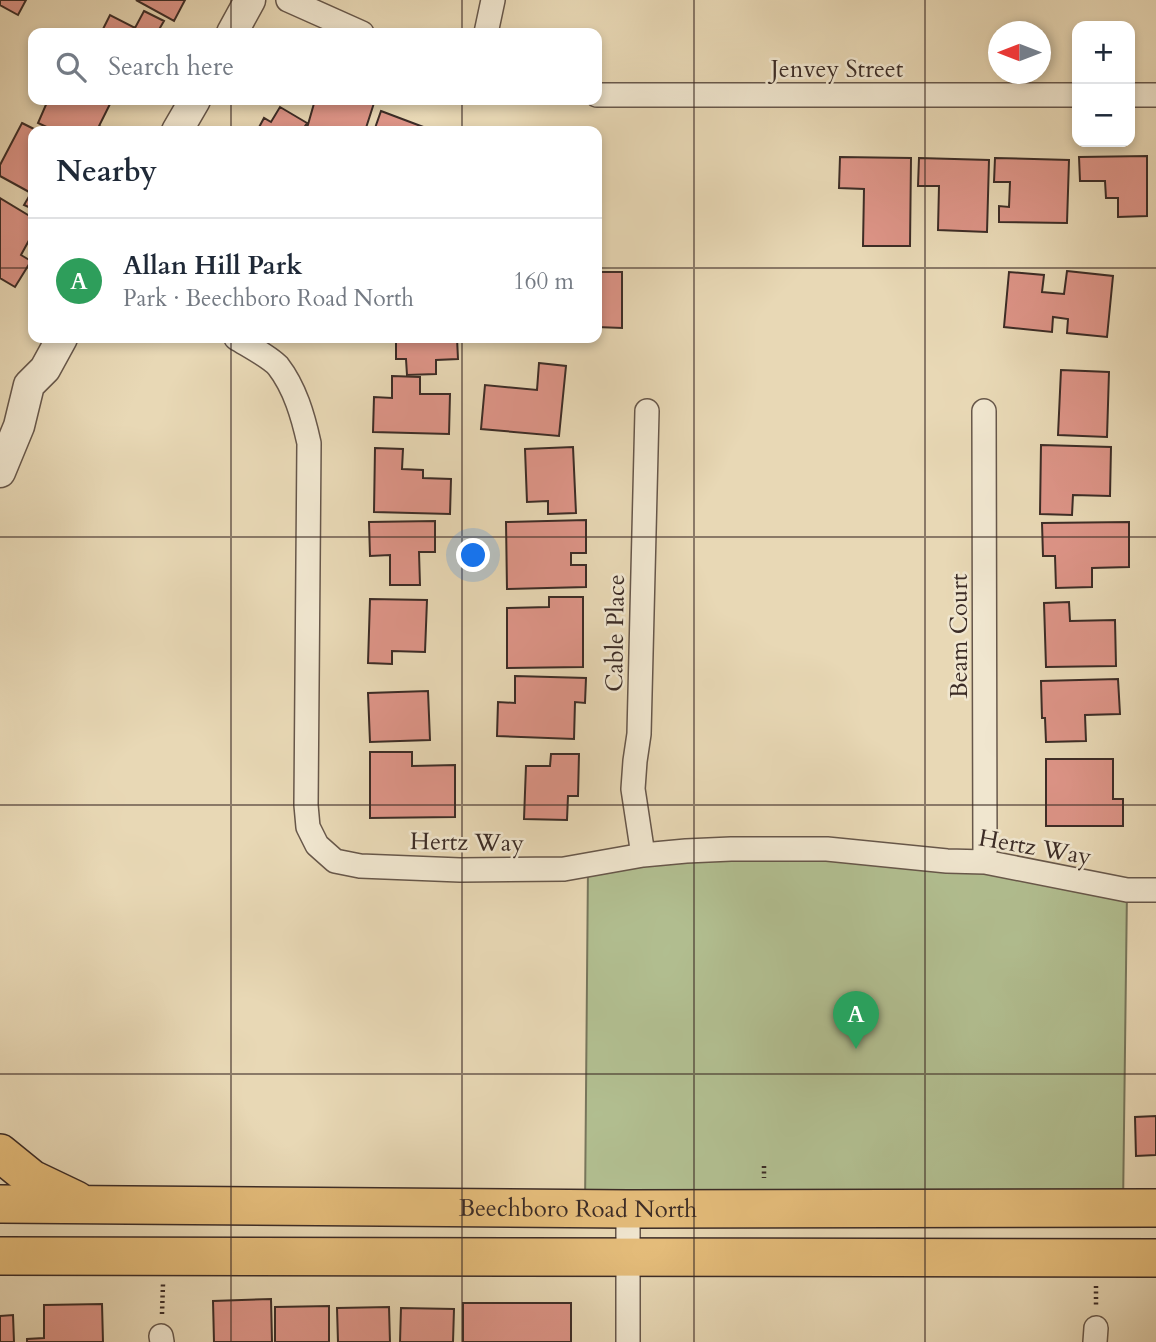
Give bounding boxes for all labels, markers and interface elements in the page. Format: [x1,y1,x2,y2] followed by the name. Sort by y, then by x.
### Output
[988,21,1051,84] north arrow
[1072,21,1135,147] map controls
[1072,21,1135,84] button: +
[28,28,602,105] search box
[52,48,90,86] icon: search
[108,49,234,84] text: Search here
[768,53,904,86] street label: Jenvey Street
[1072,84,1135,147] button: −
[56,151,157,192] text: Nearby
[123,248,302,283] text: Allan Hill Park
[70,266,88,297] text: A
[513,266,574,297] text: 160 m
[123,283,414,314] text: Park · Beechboro Road North
[456,538,490,572] your location
[943,573,976,699] street label: Beam Court
[598,574,633,692] street label: Cable Place
[976,821,1094,874] street label: Hertz Way
[410,825,525,860] street label: Hertz Way
[833,991,879,1049] pin: A
[459,1192,697,1226] street label: Beechboro Road North

